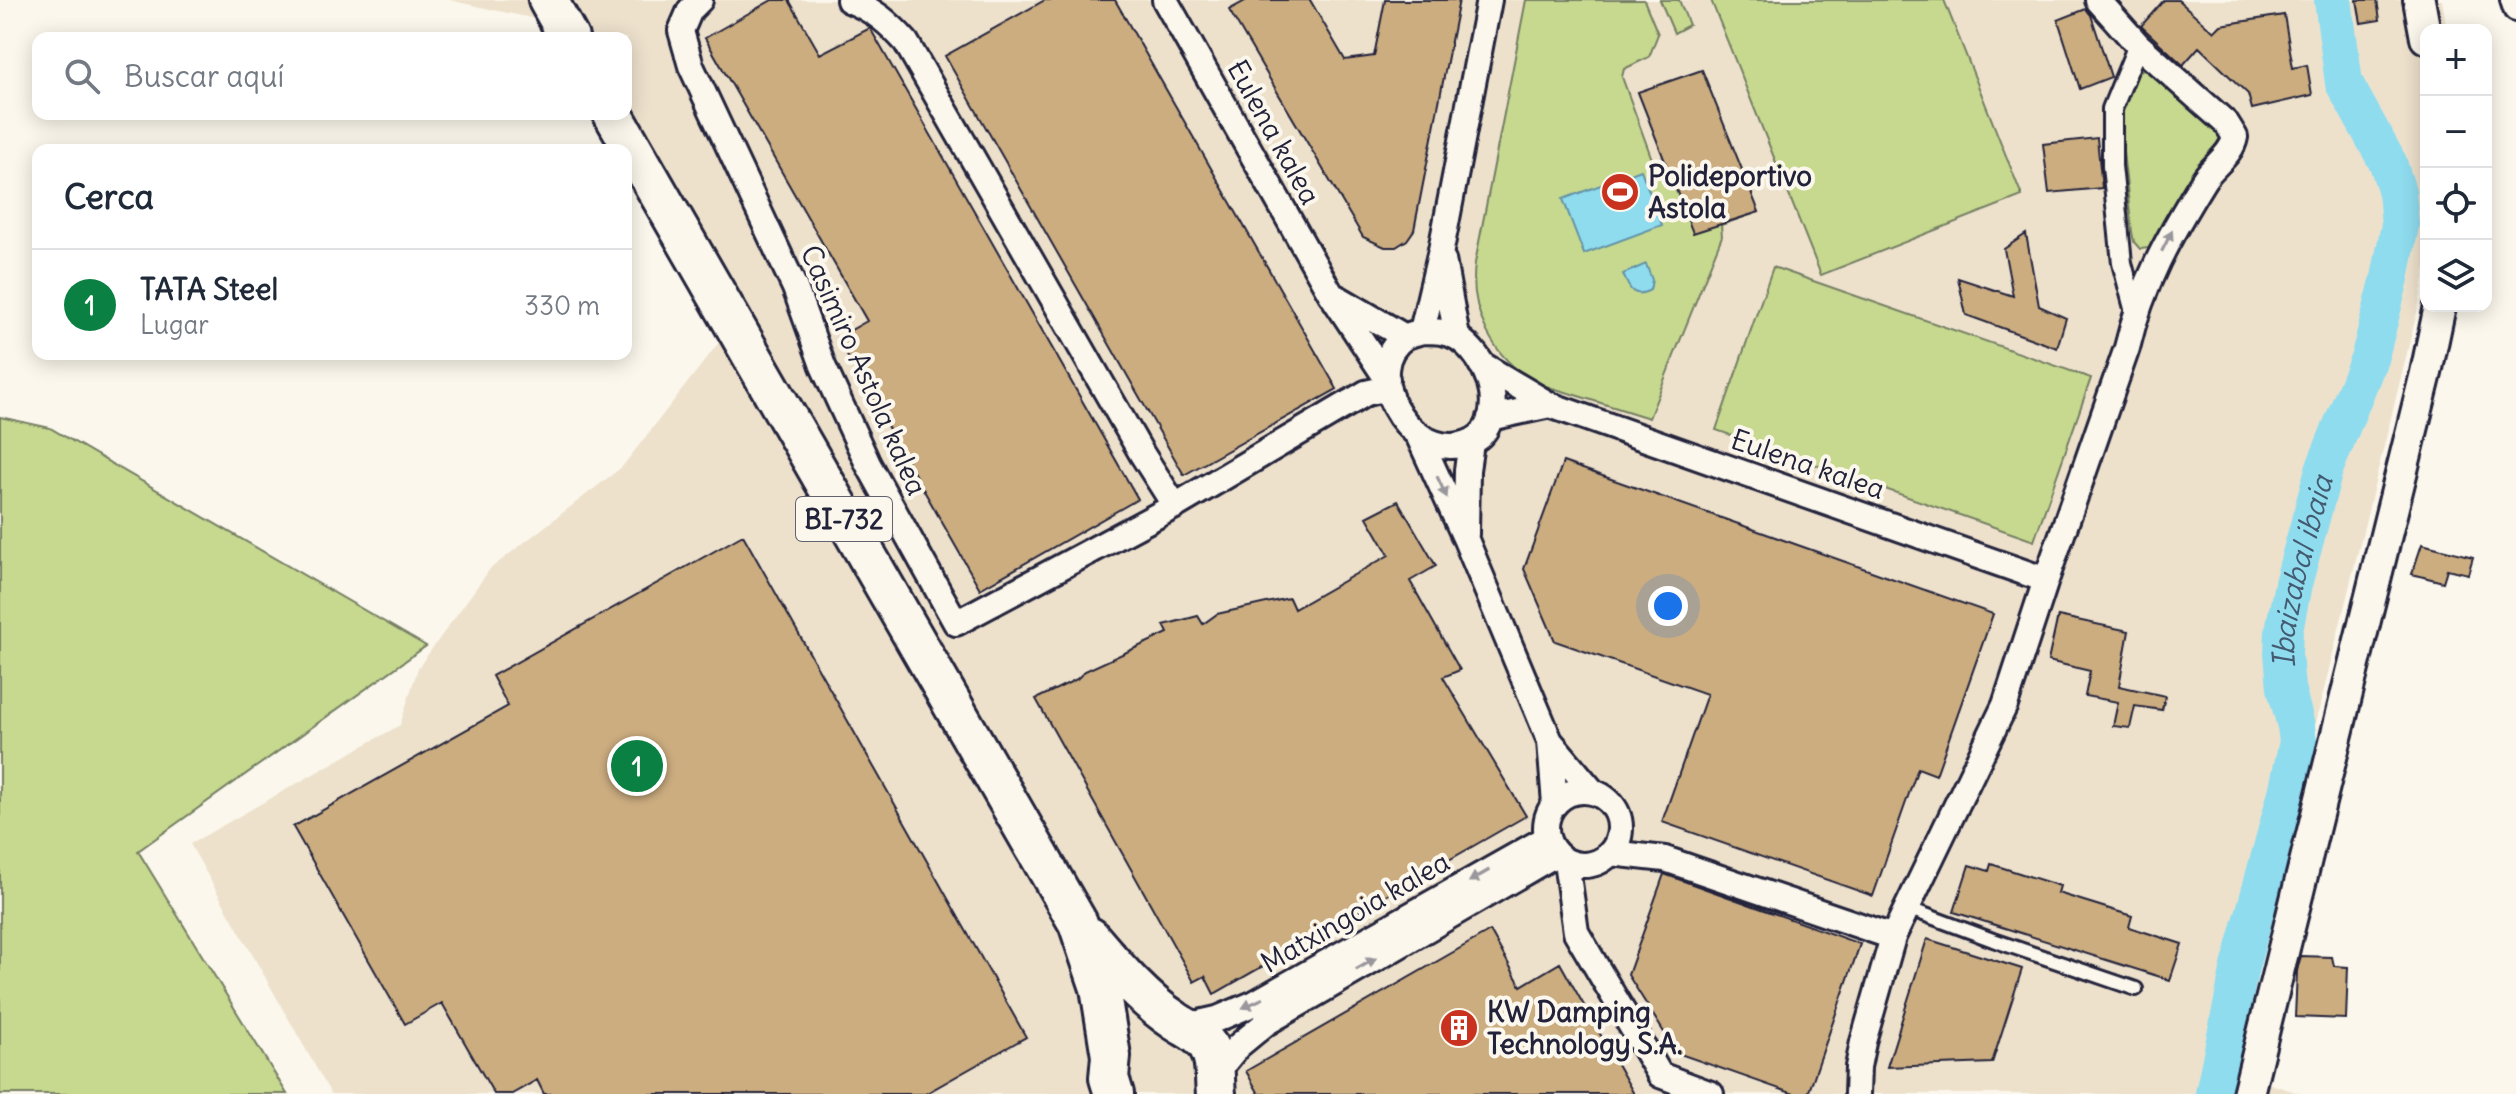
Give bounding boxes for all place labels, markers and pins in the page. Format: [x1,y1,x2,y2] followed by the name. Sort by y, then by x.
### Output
[1648,158,1812,226] place label: Polideportivo Astola
[1599,171,1641,213] sports icon: Polideportivo Astola
[611,736,663,796] pin: 1
[1487,994,1682,1062] place label: KW Damping Technology S.A.
[1438,1007,1480,1049] building icon: KW Damping Technology S.A.

